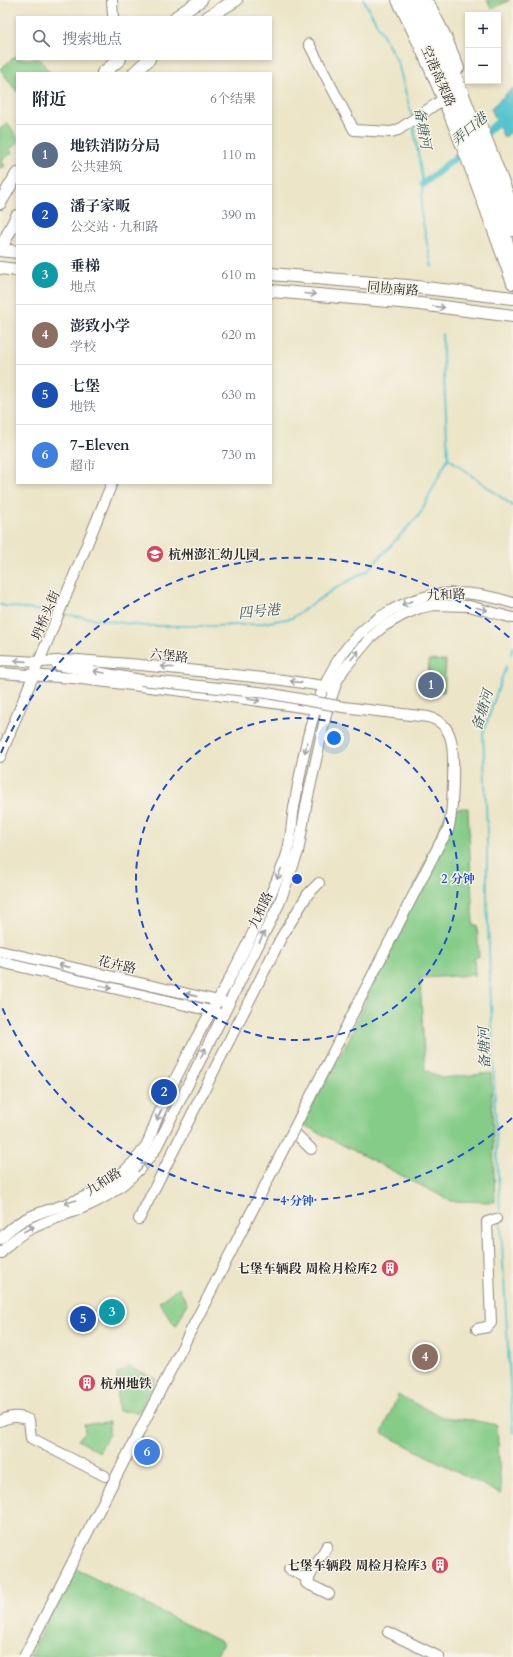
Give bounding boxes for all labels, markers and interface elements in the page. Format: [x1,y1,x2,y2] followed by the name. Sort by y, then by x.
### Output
[465,12,501,84] map controls
[465,12,501,48] button: +
[16,16,272,60] search box
[30,27,52,49] icon: search
[62,29,122,49] text: 搜索地点
[417,43,460,110] street label: 空港高架路
[465,48,501,84] button: −
[32,88,66,111] text: 附近
[210,90,256,108] text: 6个结果
[410,106,436,153] water label: 备塘河
[447,107,493,150] water label: 弄口港
[70,136,160,156] text: 地铁消防分局
[42,146,48,164] text: 1
[222,146,256,164] text: 110 m
[70,158,122,176] text: 公共建筑
[70,196,130,216] text: 潘子家畈
[42,206,48,224] text: 2
[222,206,256,224] text: 390 m
[70,218,158,236] text: 公交站 · 九和路
[70,256,100,276] text: 垂梯
[42,266,48,284] text: 3
[222,266,256,284] text: 610 m
[70,278,96,296] text: 地点
[366,278,420,300] street label: 同协南路
[303,291,316,298] one-way arrow
[432,303,445,311] one-way arrow
[70,316,130,336] text: 澎致小学
[42,326,48,344] text: 4
[222,326,256,344] text: 620 m
[70,338,96,356] text: 学校
[70,376,100,396] text: 七堡
[42,386,48,404] text: 5
[222,386,256,404] text: 630 m
[70,398,96,416] text: 地铁
[70,435,130,455] text: 7-Eleven
[42,446,48,464] text: 6
[222,446,256,464] text: 730 m
[70,457,96,475] text: 超市
[145,544,165,564] school or university icon: 杭州澎汇幼儿园
[168,546,259,564] place label: 杭州澎汇幼儿园
[426,585,466,605] street label: 九和路
[27,588,64,643] street label: 坍桥头街
[401,599,413,607] one-way arrow
[237,600,283,623] water label: 四号港
[475,605,488,613] one-way arrow
[149,645,189,667] street label: 六堡路
[350,650,359,660] one-way arrow
[14,657,27,665] one-way arrow
[161,664,174,671] one-way arrow
[93,668,106,676] one-way arrow
[418,670,444,700] pin: 1
[290,678,303,686] one-way arrow
[467,684,499,733] water label: 备塘河
[247,696,260,704] one-way arrow
[324,728,344,748] your location
[302,740,310,753] one-way arrow
[275,867,283,879] one-way arrow
[441,871,475,887] text: 2 分钟
[290,872,304,886] centre of rings
[245,889,277,932] street label: 九和路
[259,931,266,943] one-way arrow
[96,952,138,978] street label: 花卉路
[58,961,71,969] one-way arrow
[99,983,112,991] one-way arrow
[184,990,197,998] one-way arrow
[474,1024,495,1069] water label: 备塘河
[200,1048,208,1060] one-way arrow
[151,1077,177,1107] pin: 2
[154,1108,162,1120] one-way arrow
[137,1162,146,1172] one-way arrow
[82,1164,125,1200] street label: 九和路
[280,1193,314,1209] text: 4 分钟
[64,1199,77,1206] one-way arrow
[23,1225,35,1232] one-way arrow
[380,1258,400,1278] building icon: 七堡车辆段 周检月检库2
[237,1260,377,1278] place label: 七堡车辆段 周检月检库2
[99,1297,125,1327] pin: 3
[70,1304,96,1334] pin: 5
[412,1342,438,1372] pin: 4
[77,1373,97,1393] building icon: 杭州地铁
[100,1375,152,1393] place label: 杭州地铁
[134,1437,160,1467] pin: 6
[430,1555,450,1575] building icon: 七堡车辆段 周检月检库3
[287,1557,427,1575] place label: 七堡车辆段 周检月检库3

